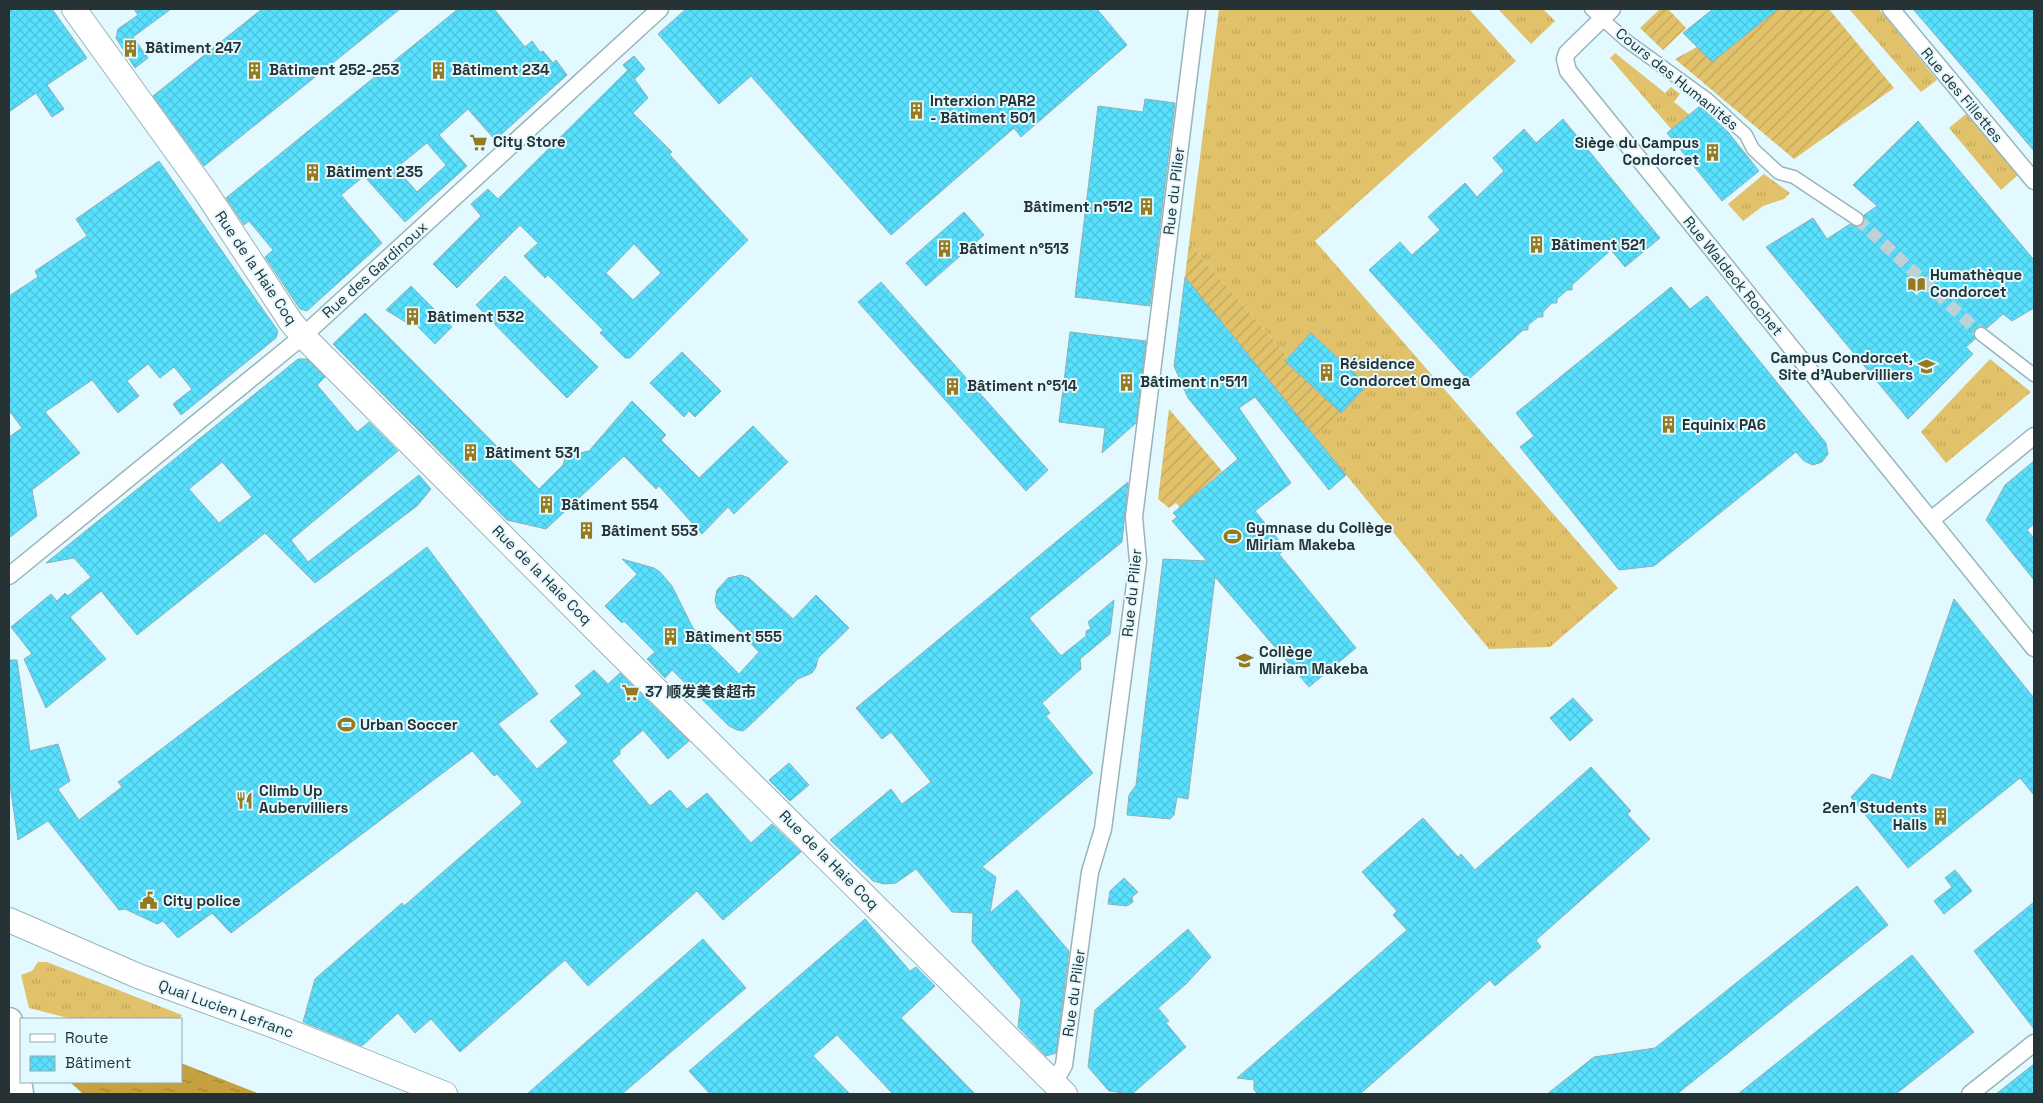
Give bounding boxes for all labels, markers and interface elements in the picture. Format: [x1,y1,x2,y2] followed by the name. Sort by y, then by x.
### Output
[1612,23,1743,134] street label: Cours des Humanités
[121,38,141,58] building icon: Bâtiment 247
[145,38,241,57] place label: Bâtiment 247
[1917,43,2008,146] street label: Rue des Fillettes
[245,60,265,80] building icon: Bâtiment 252-253
[269,60,399,79] place label: Bâtiment 252-253
[428,60,448,80] building icon: Bâtiment 234
[452,60,550,79] place label: Bâtiment 234
[930,91,1035,127] place label: Interxion PAR2 - Bâtiment 501
[906,100,926,120] building icon: Interxion PAR2 - Bâtiment 501
[469,132,489,152] supermarket icon: City Store
[493,132,566,151] place label: City Store
[1575,133,1699,169] place label: Siège du Campus Condorcet
[1703,142,1723,162] building icon: Siège du Campus Condorcet
[1159,145,1188,236] street label: Rue du Pilier
[302,162,322,182] building icon: Bâtiment 235
[326,162,423,181] place label: Bâtiment 235
[1023,197,1133,216] place label: Bâtiment n°512
[1137,197,1157,217] building icon: Bâtiment n°512
[211,207,302,328] street label: Rue de la Haie Coq
[1679,212,1788,339] street label: Rue Waldeck Rochet
[318,217,431,322] street label: Rue des Gardinoux
[1527,235,1547,255] building icon: Bâtiment 521
[1551,235,1646,254] place label: Bâtiment 521
[935,239,955,259] building icon: Bâtiment n°513
[959,239,1069,258] place label: Bâtiment n°513
[1930,265,2023,301] place label: Humathèque Condorcet
[1906,274,1926,294] library icon: Humathèque Condorcet
[403,307,423,327] building icon: Bâtiment 532
[427,307,524,326] place label: Bâtiment 532
[1770,348,1913,384] place label: Campus Condorcet, Site d'Aubervilliers
[1340,354,1471,390] place label: Résidence Condorcet Omega
[1917,357,1937,377] school or university icon: Campus Condorcet, Site d'Aubervilliers
[1316,363,1336,383] building icon: Résidence Condorcet Omega
[1116,372,1136,392] building icon: Bâtiment n°511
[1140,372,1248,391] place label: Bâtiment n°511
[943,376,963,396] building icon: Bâtiment n°514
[967,376,1078,395] place label: Bâtiment n°514
[1658,415,1678,435] building icon: Equinix PA6
[1682,415,1766,434] place label: Equinix PA6
[461,443,481,463] building icon: Bâtiment 531
[485,443,580,462] place label: Bâtiment 531
[537,495,557,515] building icon: Bâtiment 554
[561,495,659,514] place label: Bâtiment 554
[1246,518,1393,554] place label: Gymnase du Collège Miriam Makeba
[488,521,596,629] street label: Rue de la Haie Coq
[577,521,597,541] building icon: Bâtiment 553
[601,521,698,540] place label: Bâtiment 553
[1222,527,1242,547] sports icon: Gymnase du Collège Miriam Makeba
[1117,548,1146,638] street label: Rue du Pilier
[661,627,681,647] building icon: Bâtiment 555
[685,627,782,646] place label: Bâtiment 555
[1259,642,1369,678] place label: Collège Miriam Makeba
[1235,651,1255,671] school or university icon: Collège Miriam Makeba
[621,682,641,702] supermarket icon: 37 顺发美食超市
[645,682,756,701] place label: 37 顺发美食超市
[336,715,356,735] sports icon: Urban Soccer
[360,715,458,734] place label: Urban Soccer
[259,781,349,817] place label: Climb Up Aubervilliers
[235,790,255,810] restaurant icon: Climb Up Aubervilliers
[1822,798,1927,834] place label: 2en1 Students Halls
[775,806,883,914] street label: Rue de la Haie Coq
[1931,807,1951,827] building icon: 2en1 Students Halls
[139,891,159,911] public building icon: City police
[163,891,241,910] place label: City police
[1058,947,1089,1038] street label: Rue du Pilier
[156,975,297,1042] street label: Quai Lucien Lefranc
[20,1018,182,1083] legend
[65,1028,109,1047] text: Route
[65,1053,131,1072] text: Bâtiment

